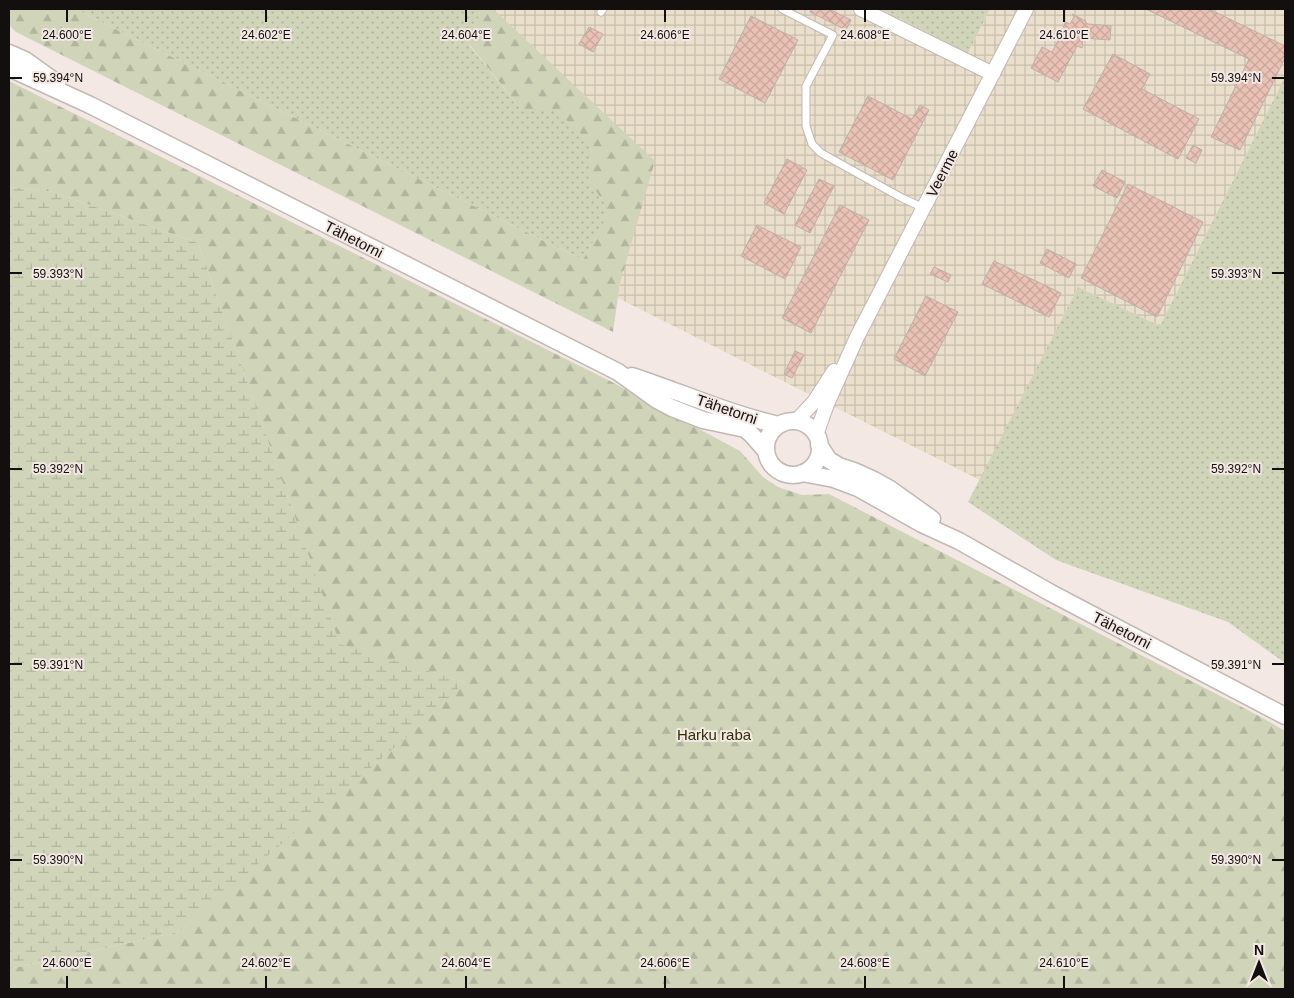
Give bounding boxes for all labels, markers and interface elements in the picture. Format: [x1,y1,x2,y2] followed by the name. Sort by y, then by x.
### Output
[42,28,92,42] text: 24.600°E
[241,28,291,42] text: 24.602°E
[441,28,491,42] text: 24.604°E
[640,28,690,42] text: 24.606°E
[840,28,890,42] text: 24.608°E
[1039,28,1089,42] text: 24.610°E
[33,71,83,85] text: 59.394°N
[1211,71,1261,85] text: 59.394°N
[923,146,961,200] street label: Veerme
[322,217,386,261] street label: Tähetorni
[33,267,83,281] text: 59.393°N
[1211,267,1261,281] text: 59.393°N
[694,391,760,427] street label: Tähetorni
[33,462,83,476] text: 59.392°N
[1211,462,1261,476] text: 59.392°N
[1090,608,1154,652] street label: Tähetorni
[33,658,83,672] text: 59.391°N
[1211,658,1261,672] text: 59.391°N
[677,726,752,743] park label: Harku raba
[33,853,83,867] text: 59.390°N
[1211,853,1261,867] text: 59.390°N
[1234,938,1284,988] north arrow
[1254,942,1264,958] text: N
[42,956,92,970] text: 24.600°E
[241,956,291,970] text: 24.602°E
[441,956,491,970] text: 24.604°E
[640,956,690,970] text: 24.606°E
[840,956,890,970] text: 24.608°E
[1039,956,1089,970] text: 24.610°E

